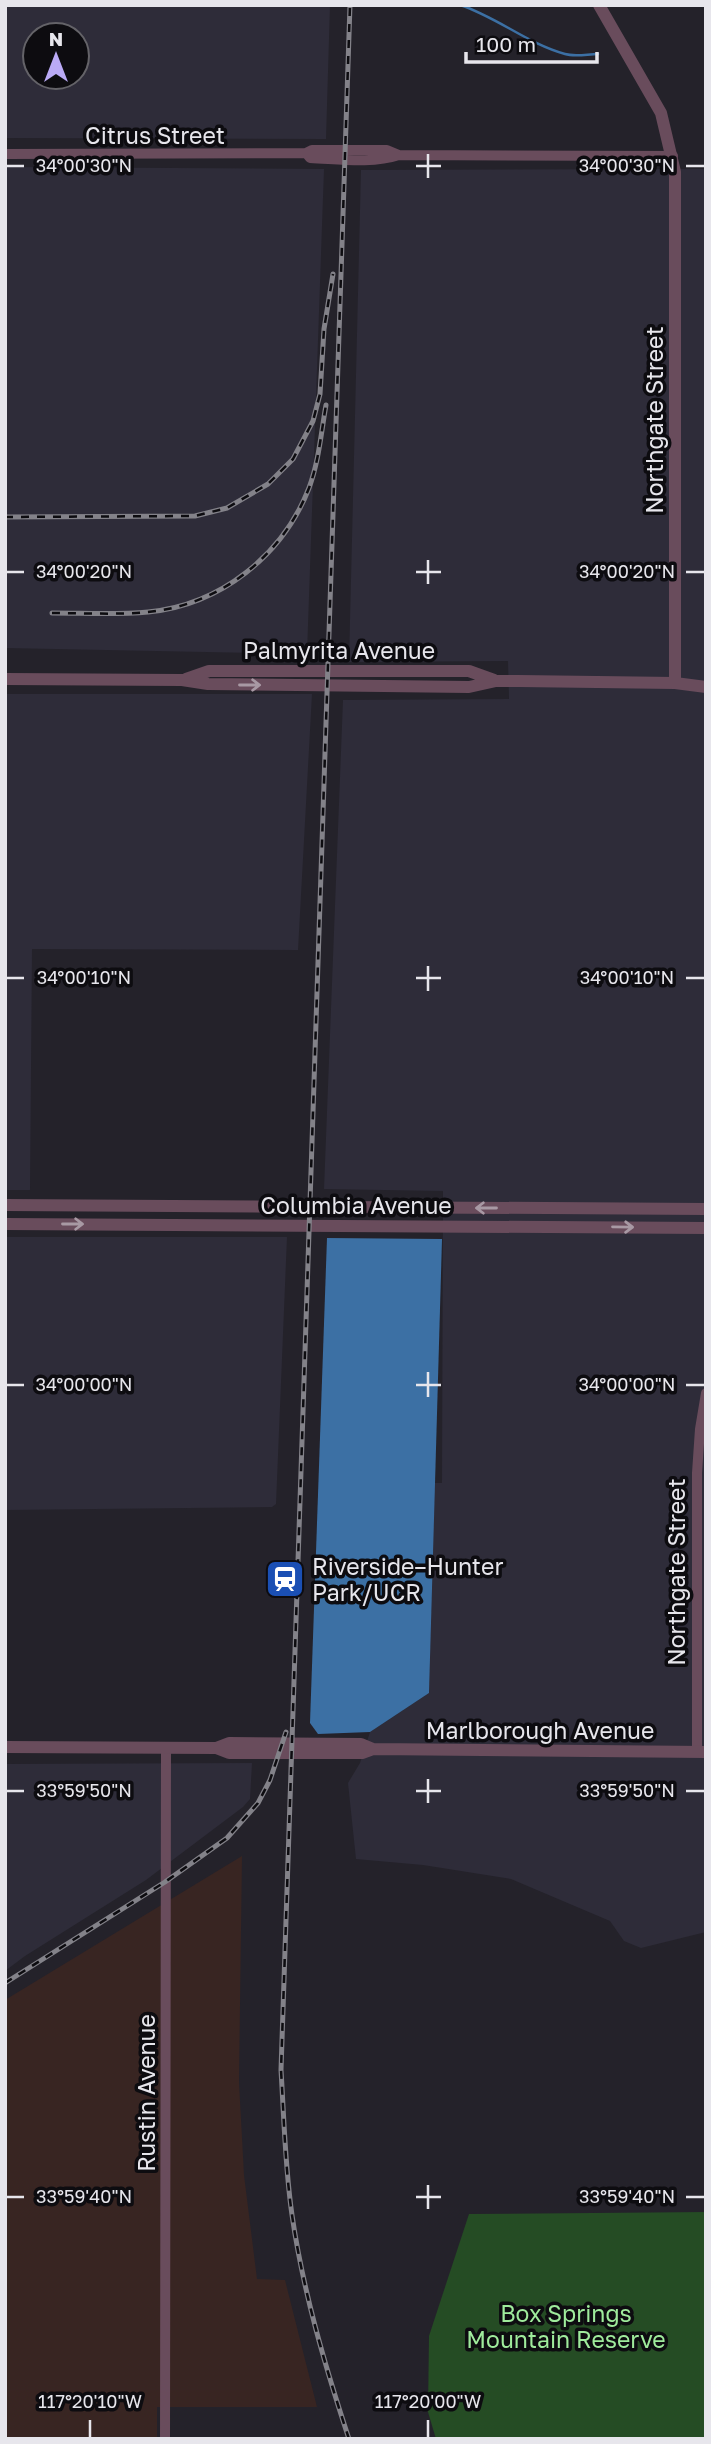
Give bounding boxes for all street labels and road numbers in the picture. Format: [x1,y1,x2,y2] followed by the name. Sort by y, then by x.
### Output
[85,121,225,149] street label: Citrus Street
[640,326,668,514] street label: Northgate Street
[243,636,435,664] street label: Palmyrita Avenue
[260,1191,452,1219] street label: Columbia Avenue
[662,1478,690,1666] street label: Northgate Street
[426,1716,654,1744] street label: Marlborough Avenue
[132,2014,160,2172] street label: Rustin Avenue

